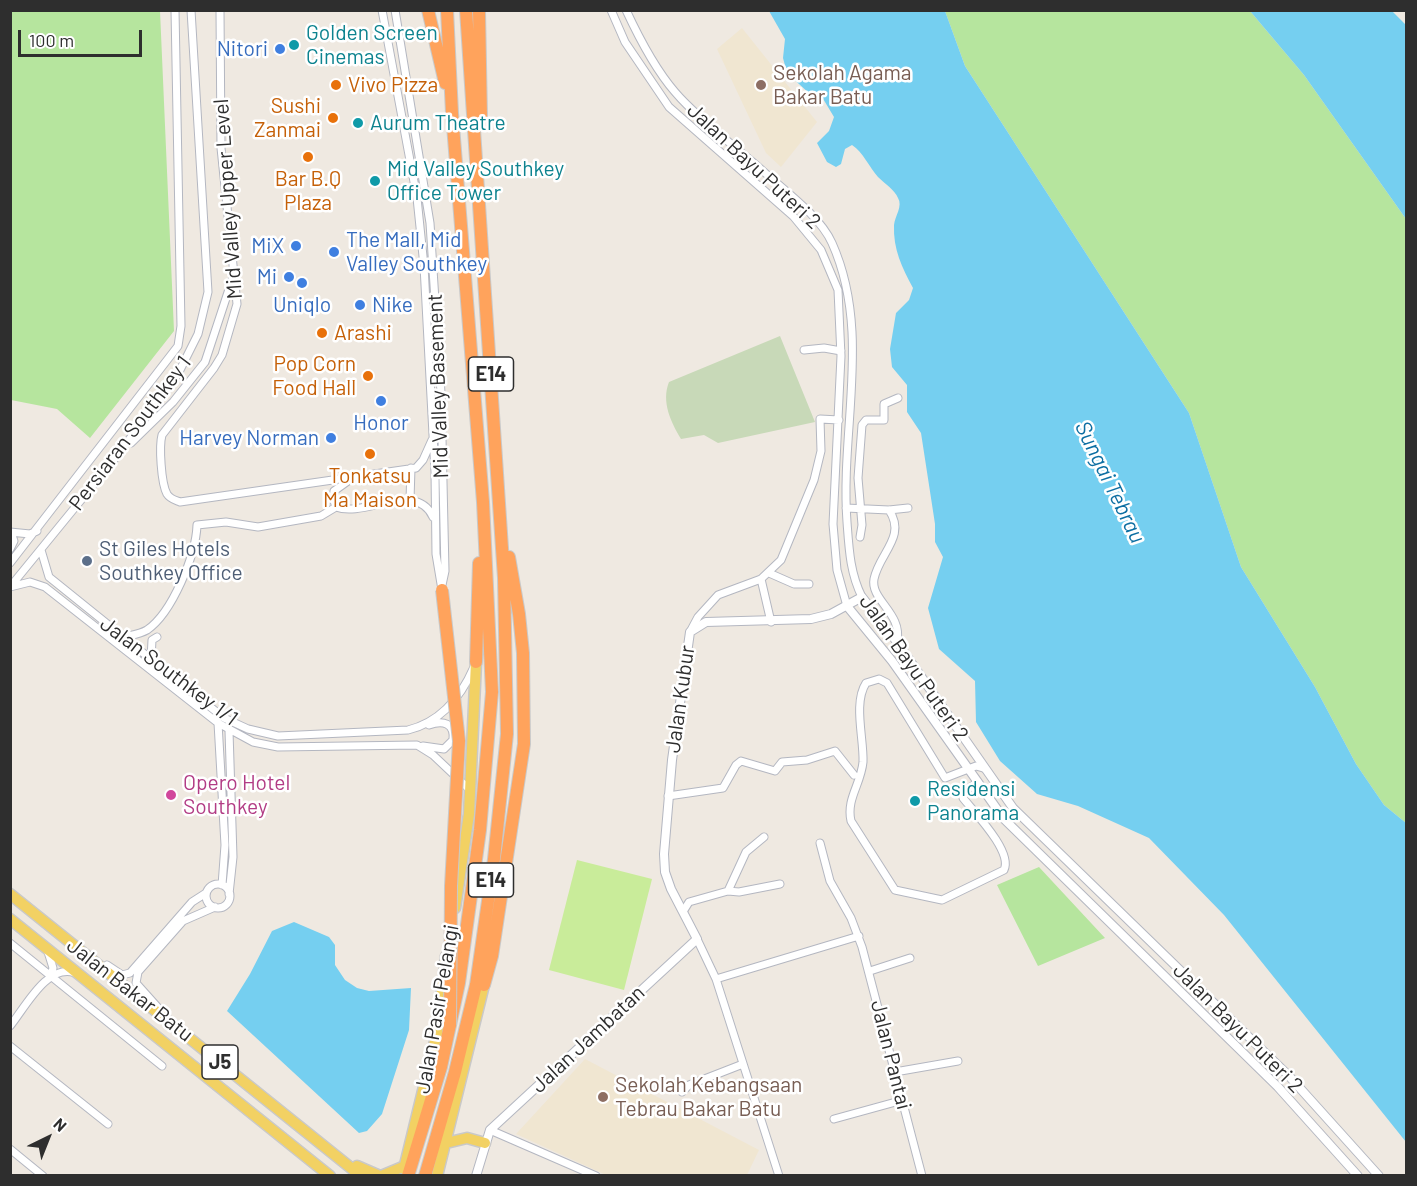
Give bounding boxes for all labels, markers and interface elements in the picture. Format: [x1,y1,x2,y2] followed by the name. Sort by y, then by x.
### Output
[21,18,146,56] scale bar
[306,20,438,70] place label: Golden Screen Cinemas
[29,29,74,51] text: 100 m
[217,36,268,62] place label: Nitori
[287,38,301,52] marker: Golden Screen Cinemas
[273,42,287,56] marker: Nitori
[773,60,911,110] place label: Sekolah Agama Bakar Batu
[348,72,438,98] place label: Vivo Pizza
[329,78,343,92] marker: Vivo Pizza
[754,78,768,92] marker: Sekolah Agama Bakar Batu
[254,93,321,143] place label: Sushi Zanmai
[208,98,248,300] street label: Mid Valley Upper Level
[682,98,826,234] street label: Jalan Bayu Puteri 2
[370,110,506,136] place label: Aurum Theatre
[326,111,340,125] marker: Sushi Zanmai
[351,116,365,130] marker: Aurum Theatre
[301,150,315,164] marker: Bar B.Q Plaza
[387,156,564,206] place label: Mid Valley Southkey Office Tower
[275,166,341,216] place label: Bar B.Q Plaza
[368,174,382,188] marker: Mid Valley Southkey Office Tower
[346,227,487,277] place label: The Mall, Mid Valley Southkey
[251,233,284,259] place label: MiX
[289,239,303,253] marker: MiX
[327,245,341,259] marker: The Mall, Mid Valley Southkey
[257,264,277,290] place label: Mi
[282,270,296,284] marker: Mi
[295,276,309,290] marker: Uniqlo
[273,292,331,318] place label: Uniqlo
[372,292,413,318] place label: Nike
[422,293,454,479] street label: Mid Valley Basement
[353,298,367,312] marker: Nike
[334,320,392,346] place label: Arashi
[315,326,329,340] marker: Arashi
[64,351,196,515] street label: Persiaran Southkey 1
[272,351,356,401] place label: Pop Corn Food Hall
[468,357,514,391] road number: E14
[361,369,375,383] marker: Pop Corn Food Hall
[374,394,388,408] marker: Honor
[353,410,409,436] place label: Honor
[1069,417,1151,547] water label: Sungai Tebrau
[179,425,319,451] place label: Harvey Norman
[324,431,338,445] marker: Harvey Norman
[363,447,377,461] marker: Tonkatsu Ma Maison
[323,463,417,513] place label: Tonkatsu Ma Maison
[99,536,243,586] place label: St Giles Hotels Southkey Office
[80,554,94,568] marker: St Giles Hotels Southkey Office
[854,590,974,746] street label: Jalan Bayu Puteri 2
[95,611,243,731] street label: Jalan Southkey 1/1
[660,644,700,754] street label: Jalan Kubur
[183,770,290,820] place label: Opero Hotel Southkey
[927,776,1019,826] place label: Residensi Panorama
[164,788,178,802] marker: Opero Hotel Southkey
[908,794,922,808] marker: Residensi Panorama
[468,863,514,897] road number: E14
[410,923,464,1095] street label: Jalan Pasir Pelangi
[62,933,198,1047] street label: Jalan Bakar Batu
[1168,958,1308,1098] street label: Jalan Bayu Puteri 2
[526,980,650,1098] street label: Jalan Jambatan
[865,998,917,1112] street label: Jalan Pantai
[202,1045,238,1079] road number: J5
[615,1072,802,1122] place label: Sekolah Kebangsaan Tebrau Bakar Batu
[596,1090,610,1104] marker: Sekolah Kebangsaan Tebrau Bakar Batu
[18,1108,78,1168] north arrow
[50,1114,71,1135] text: N

